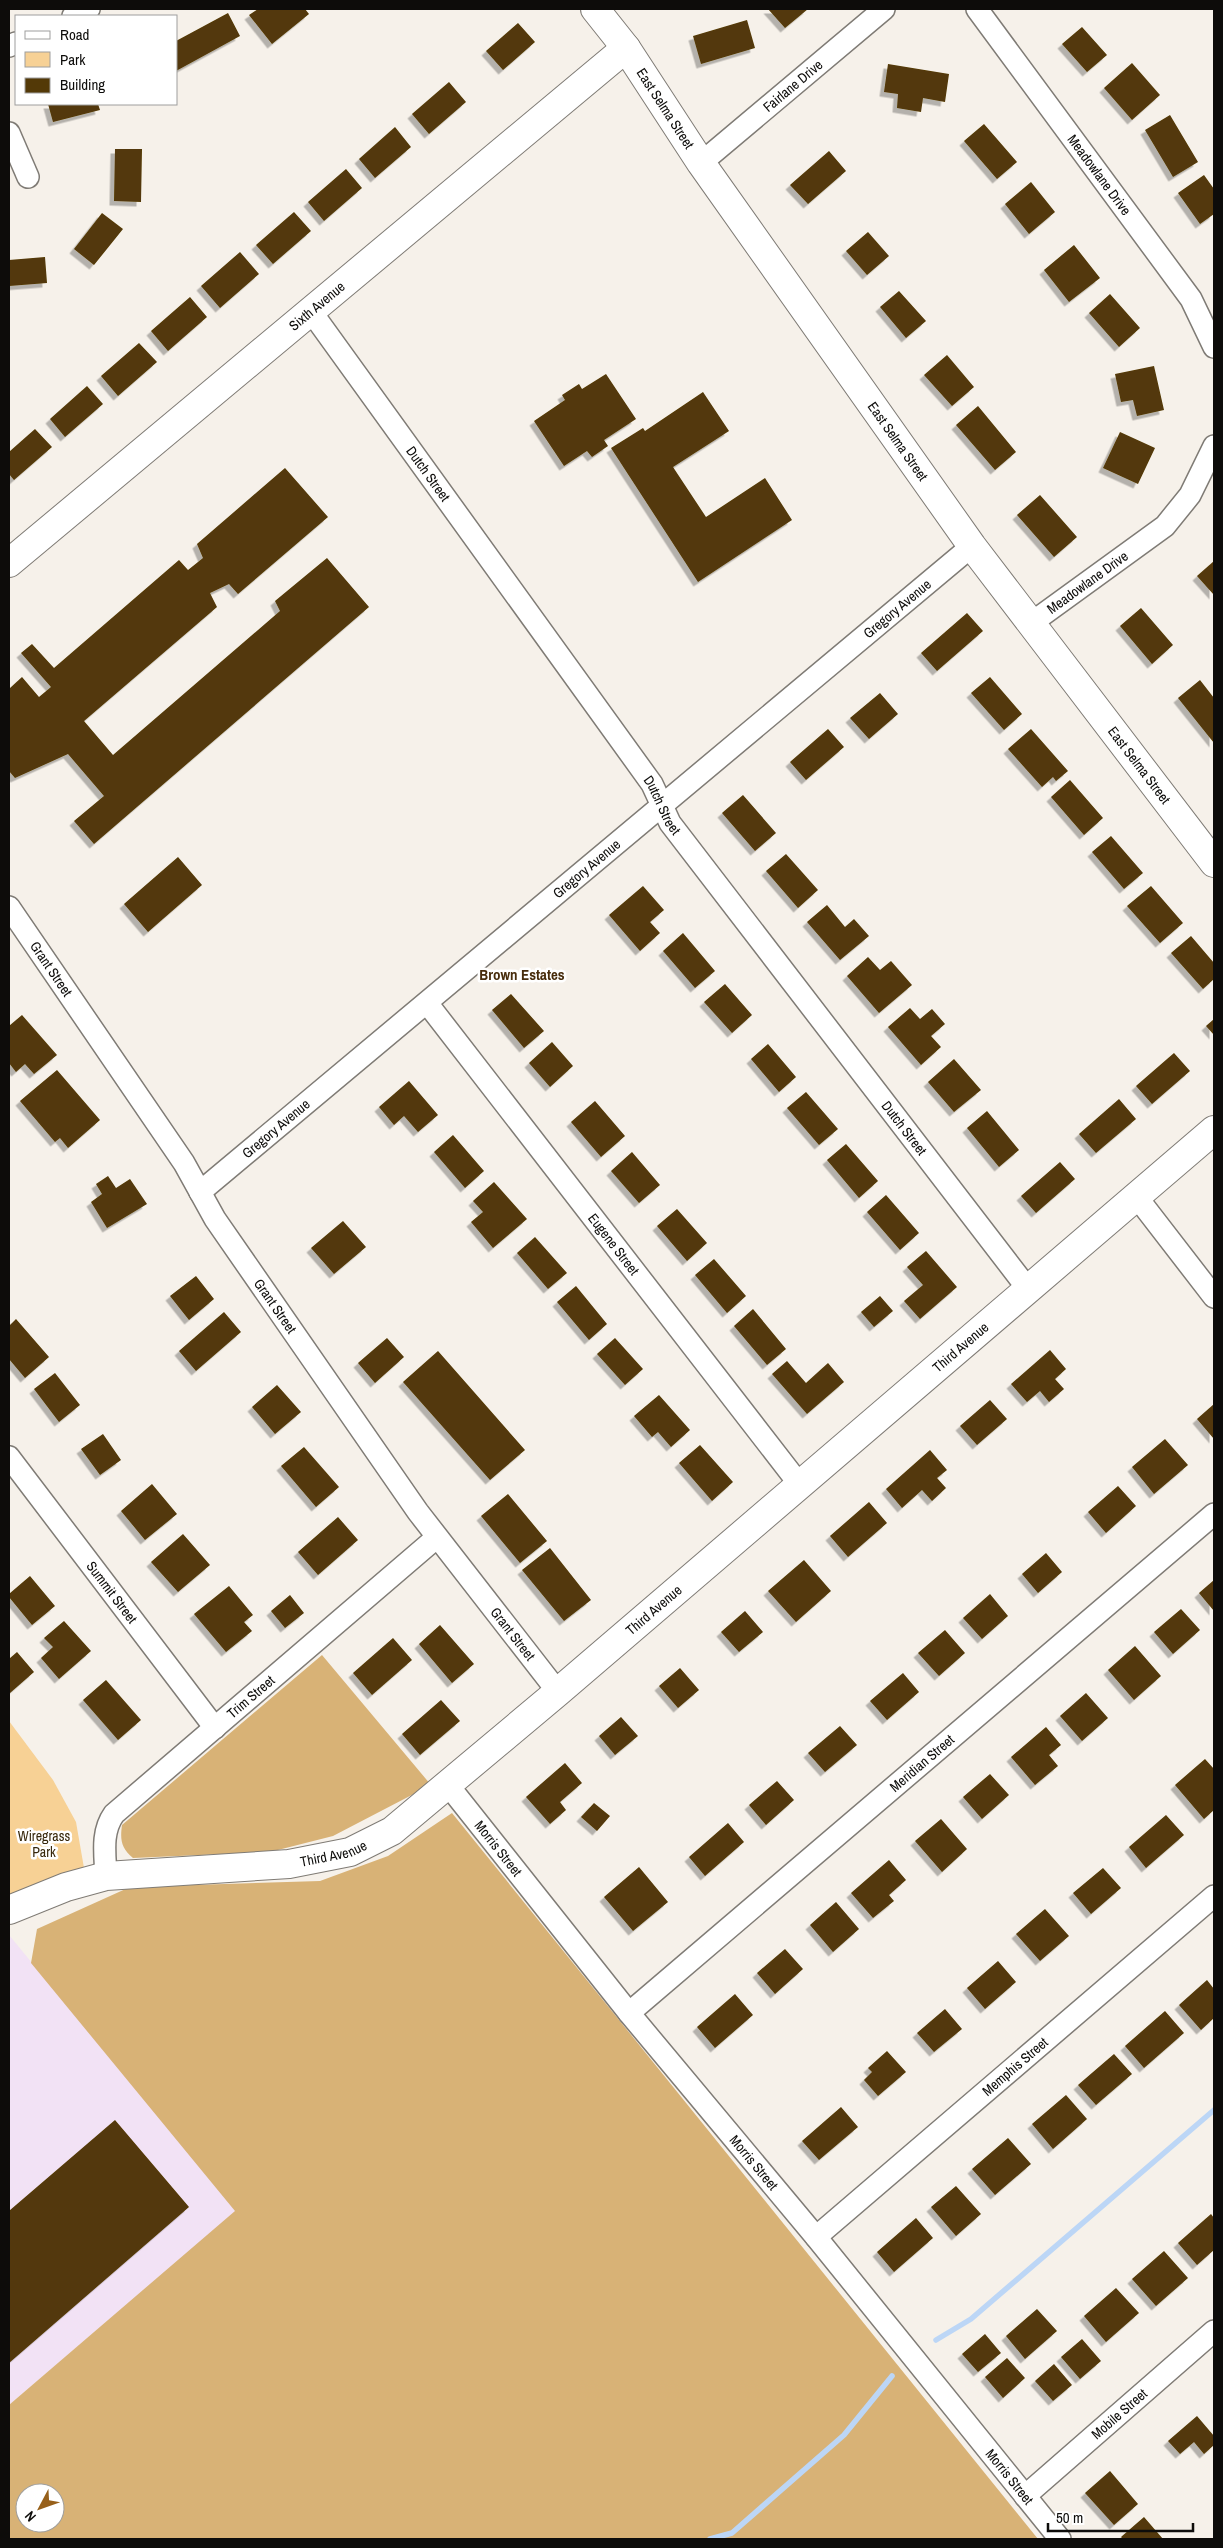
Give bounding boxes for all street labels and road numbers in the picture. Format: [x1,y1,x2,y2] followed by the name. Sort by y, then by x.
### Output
[759,56,826,116] street label: Fairlane Drive
[633,65,698,152] street label: East Selma Street
[1064,131,1135,219] street label: Meadowlane Drive
[285,277,349,335] street label: Sixth Avenue
[864,398,932,484] street label: East Selma Street
[402,443,454,505] street label: Dutch Street
[1043,547,1132,618] street label: Meadowlane Drive
[860,575,935,642] street label: Gregory Avenue
[1104,723,1175,807] street label: East Selma Street
[640,772,685,838] street label: Dutch Street
[549,835,624,902] street label: Gregory Avenue
[26,938,76,1000] street label: Grant Street
[238,1095,313,1162] street label: Gregory Avenue
[878,1097,931,1159] street label: Dutch Street
[584,1210,643,1279] street label: Eugene Street
[250,1275,301,1337] street label: Grant Street
[929,1318,992,1376] street label: Third Avenue
[82,1558,141,1627] street label: Summit Street
[622,1581,685,1639] street label: Third Avenue
[486,1604,539,1664] street label: Grant Street
[223,1671,278,1722] street label: Trim Street
[886,1731,958,1796] street label: Meridian Street
[471,1817,526,1880] street label: Morris Street
[299,1836,370,1871] street label: Third Avenue
[978,2033,1052,2100] street label: Memphis Street
[726,2131,782,2194] street label: Morris Street
[1087,2385,1151,2443] street label: Mobile Street
[982,2445,1038,2508] street label: Morris Street

